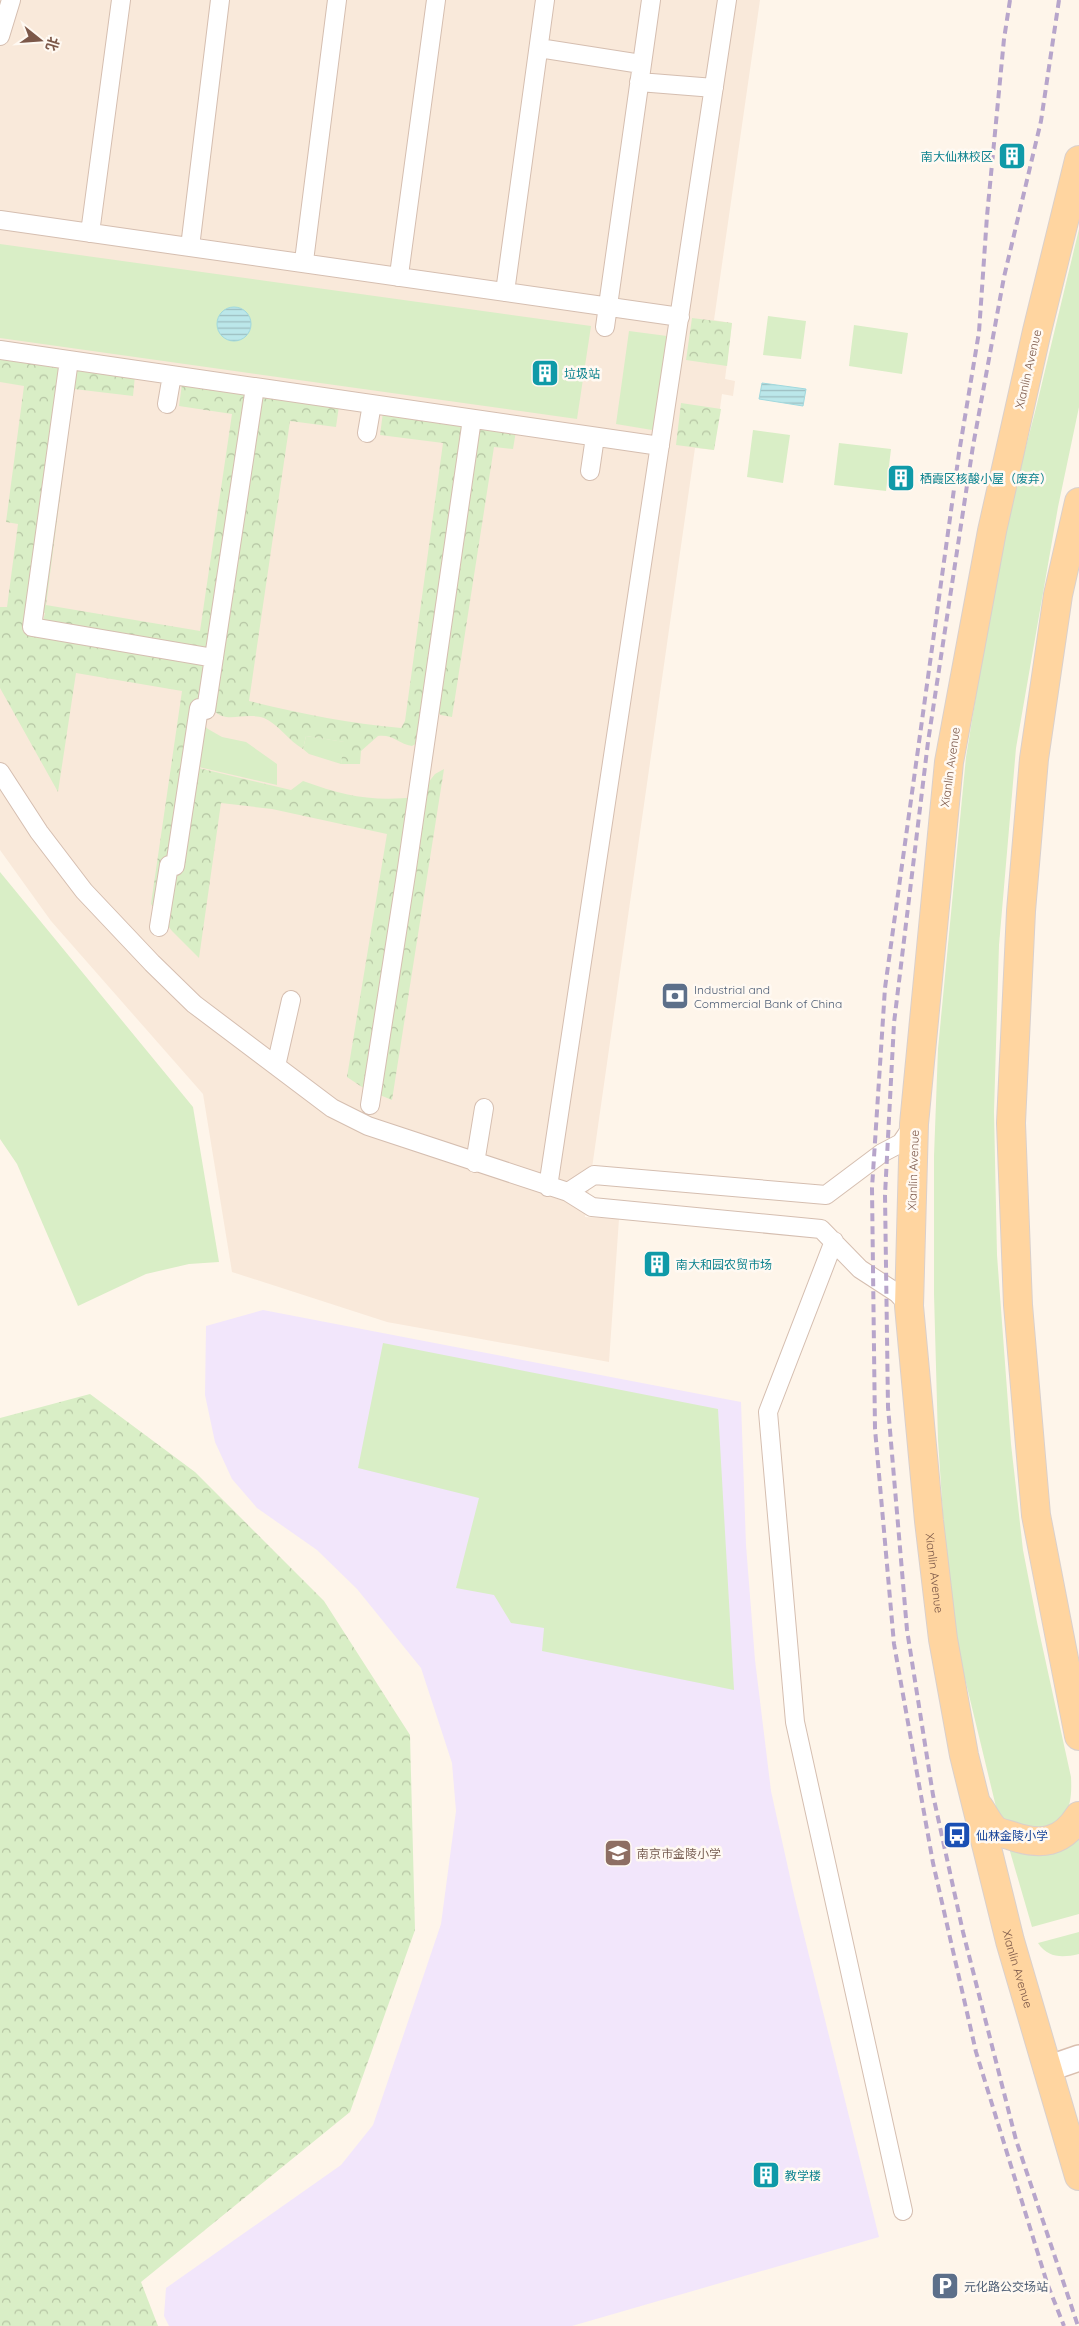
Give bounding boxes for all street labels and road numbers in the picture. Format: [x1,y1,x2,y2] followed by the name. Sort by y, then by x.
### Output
[1012,328,1044,410] street label: Xianlin Avenue
[937,726,963,808] street label: Xianlin Avenue
[904,1129,922,1211] street label: Xianlin Avenue
[923,1532,947,1614] street label: Xianlin Avenue
[1000,1928,1037,2010] street label: Xianlin Avenue

